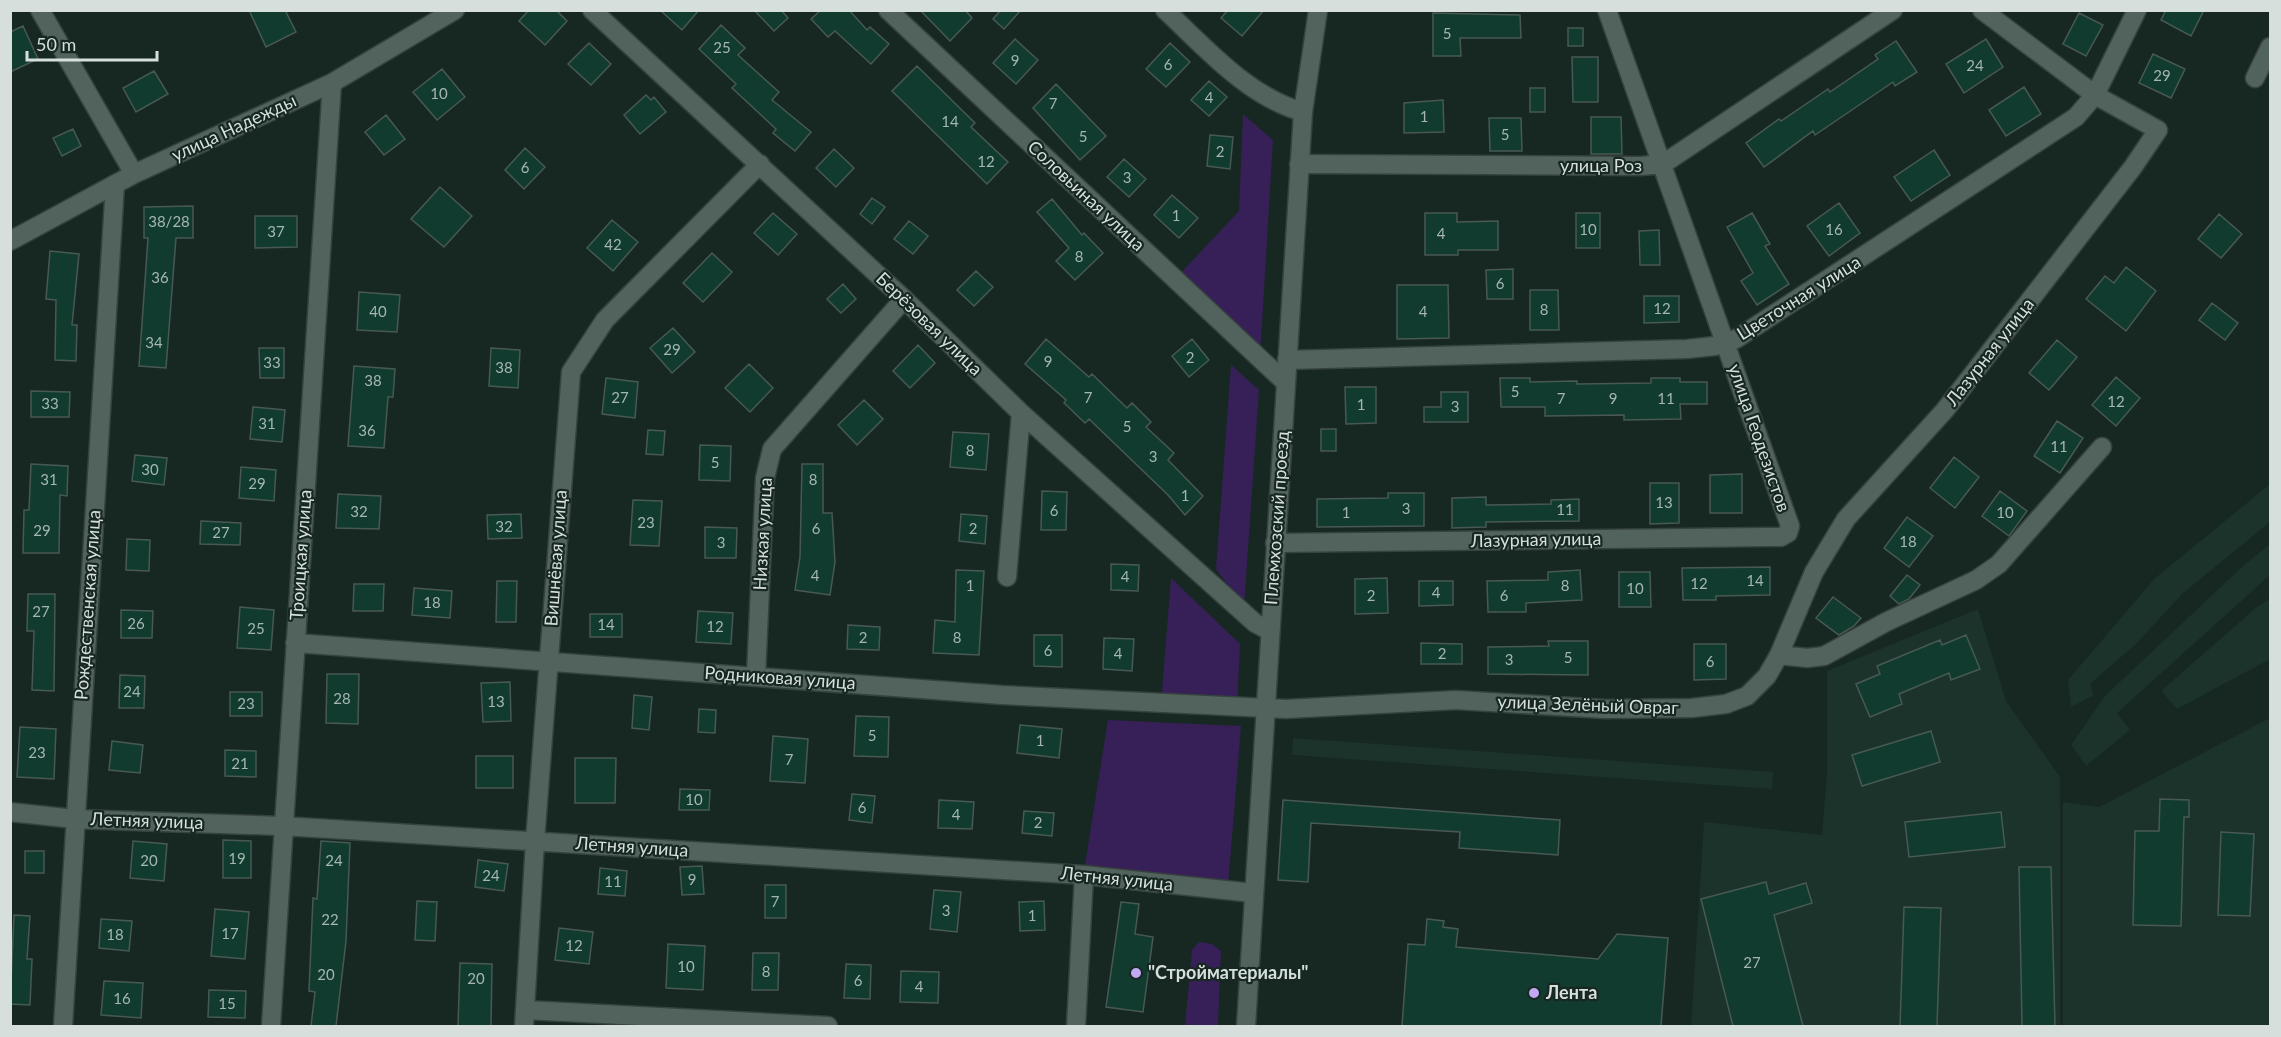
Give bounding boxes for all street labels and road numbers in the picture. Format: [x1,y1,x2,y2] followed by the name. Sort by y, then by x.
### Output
[168,89,299,166] street label: улица Надежды
[1024,135,1150,255] street label: Соловьиная улица
[1560,154,1642,176] street label: улица Роз
[1732,250,1865,344] street label: Цветочная улица
[872,267,987,379] street label: Берёзовая улица
[1940,293,2038,410] street label: Лазурная улица
[1724,361,1796,515] street label: улица Геодезистов
[1259,430,1293,606] street label: Племхозский проезд
[748,477,776,591] street label: Низкая улица
[284,489,316,621] street label: Троицкая улица
[539,489,571,627] street label: Вишнёвая улица
[69,509,105,701] street label: Рождественская улица
[1469,527,1602,551] street label: Лазурная улица
[704,661,856,693] street label: Родниковая улица
[1497,690,1680,718] street label: улица Зелёный Овраг
[89,807,204,833] street label: Летняя улица
[574,831,689,861] street label: Летняя улица
[1059,861,1174,895] street label: Летняя улица

